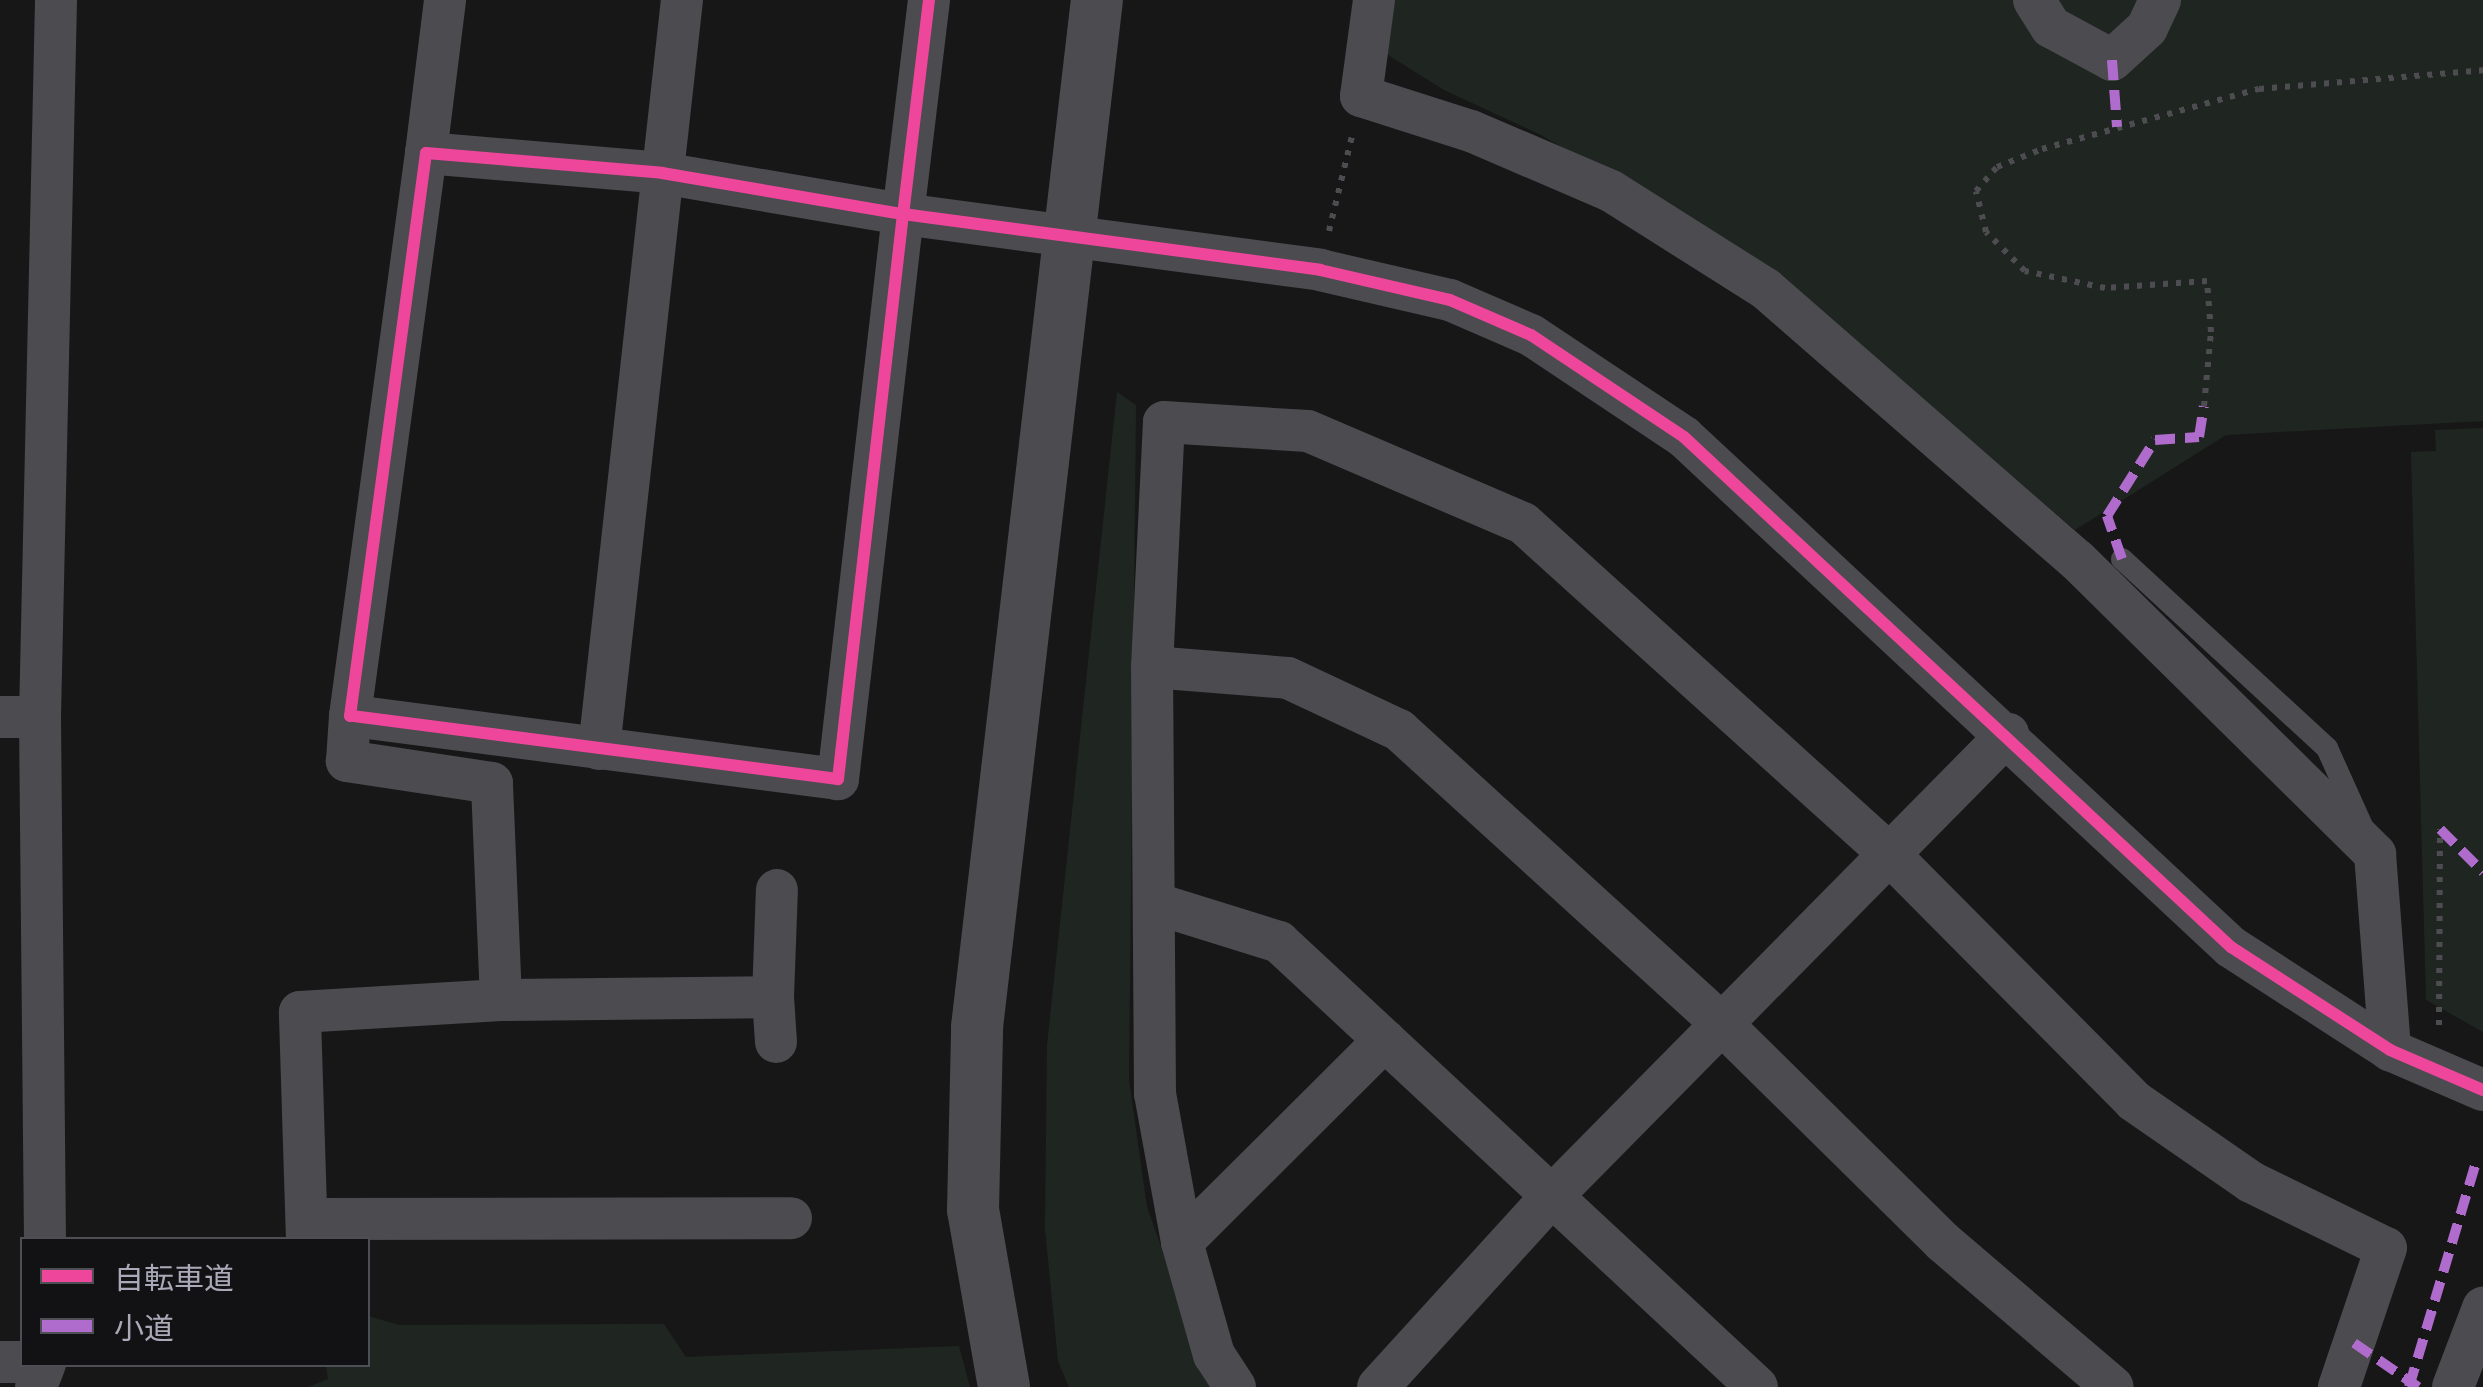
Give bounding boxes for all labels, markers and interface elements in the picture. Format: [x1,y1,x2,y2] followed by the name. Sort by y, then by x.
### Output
[20,1237,370,1367] legend
[114,1262,234,1298] text: 自転車道
[114,1312,174,1348] text: 小道

